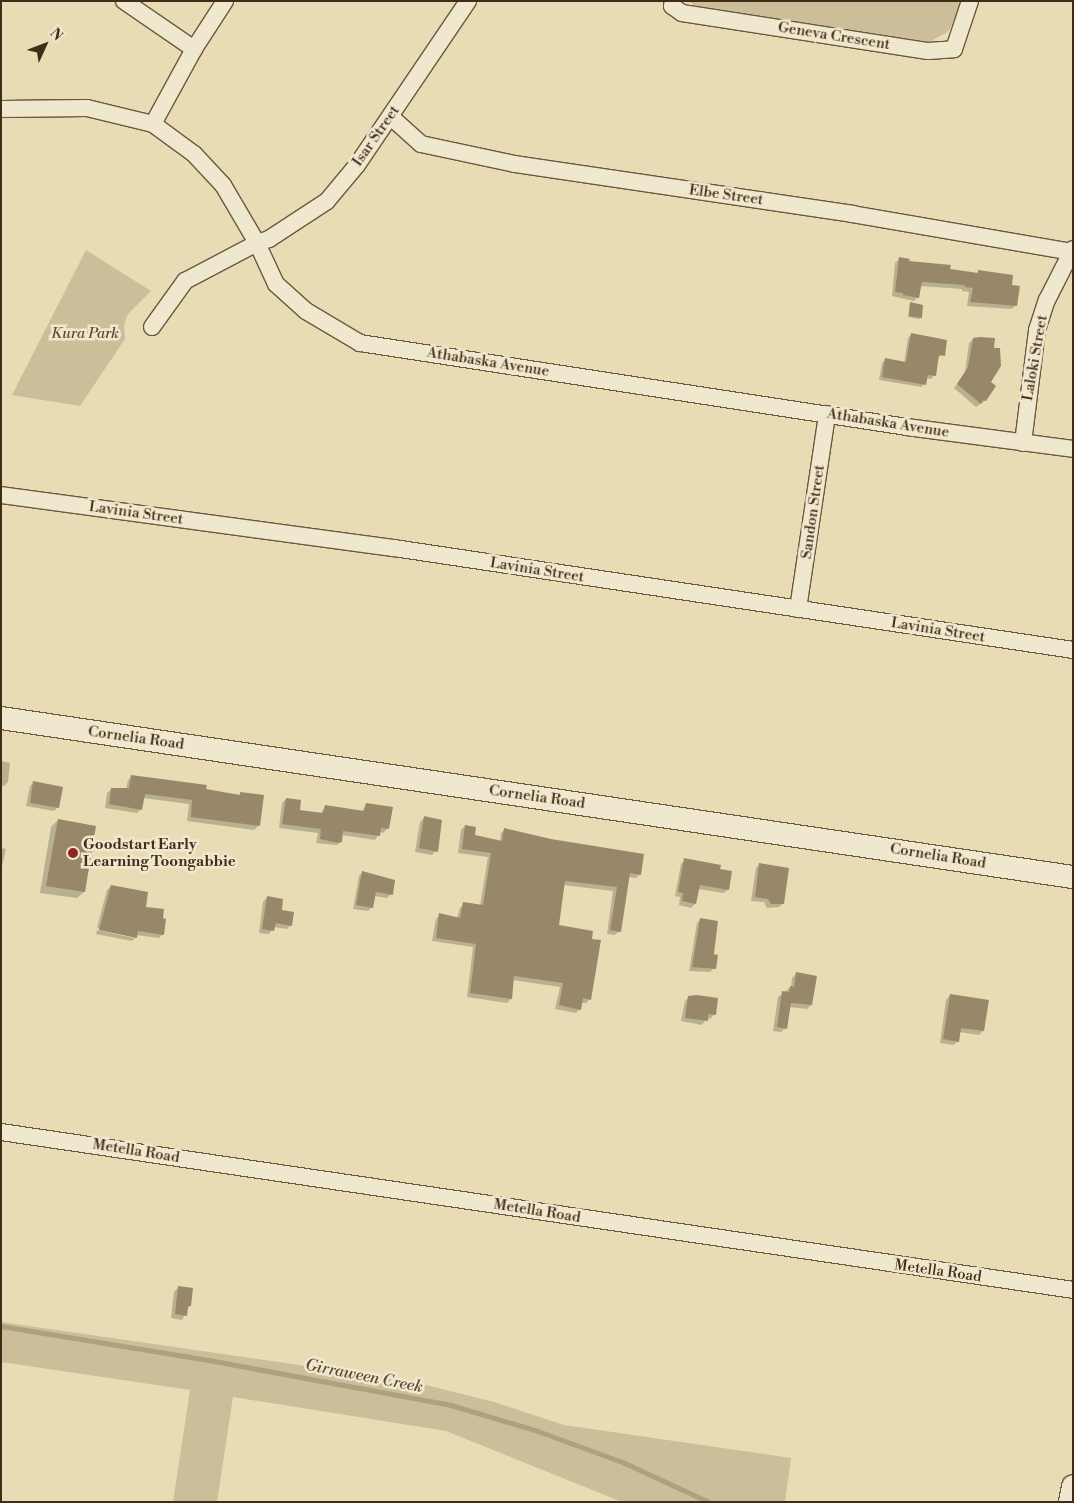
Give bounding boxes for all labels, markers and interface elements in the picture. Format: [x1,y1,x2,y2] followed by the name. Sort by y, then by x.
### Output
[777,18,891,54] street label: Geneva Crescent
[20,20,70,70] north arrow
[46,25,66,45] text: N
[349,102,403,170] street label: Isar Street
[688,181,764,209] street label: Elbe Street
[1019,314,1051,402] street label: Laloki Street
[51,325,119,343] park label: Kura Park
[426,343,550,381] street label: Athabaska Avenue
[826,404,950,442] street label: Athabaska Avenue
[797,464,829,560] street label: Sandon Street
[88,497,184,529] street label: Lavinia Street
[489,554,585,586] street label: Lavinia Street
[890,614,986,646] street label: Lavinia Street
[87,722,185,754] street label: Cornelia Road
[488,781,586,813] street label: Cornelia Road
[83,835,236,870] place label: Goodstart Early Learning Toongabbie
[889,840,987,872] street label: Cornelia Road
[67,847,79,859] marker: Goodstart Early Learning Toongabbie
[91,1135,181,1167] street label: Metella Road
[492,1195,582,1227] street label: Metella Road
[893,1256,983,1286] street label: Metella Road
[304,1355,424,1397] water label: Girraween Creek

